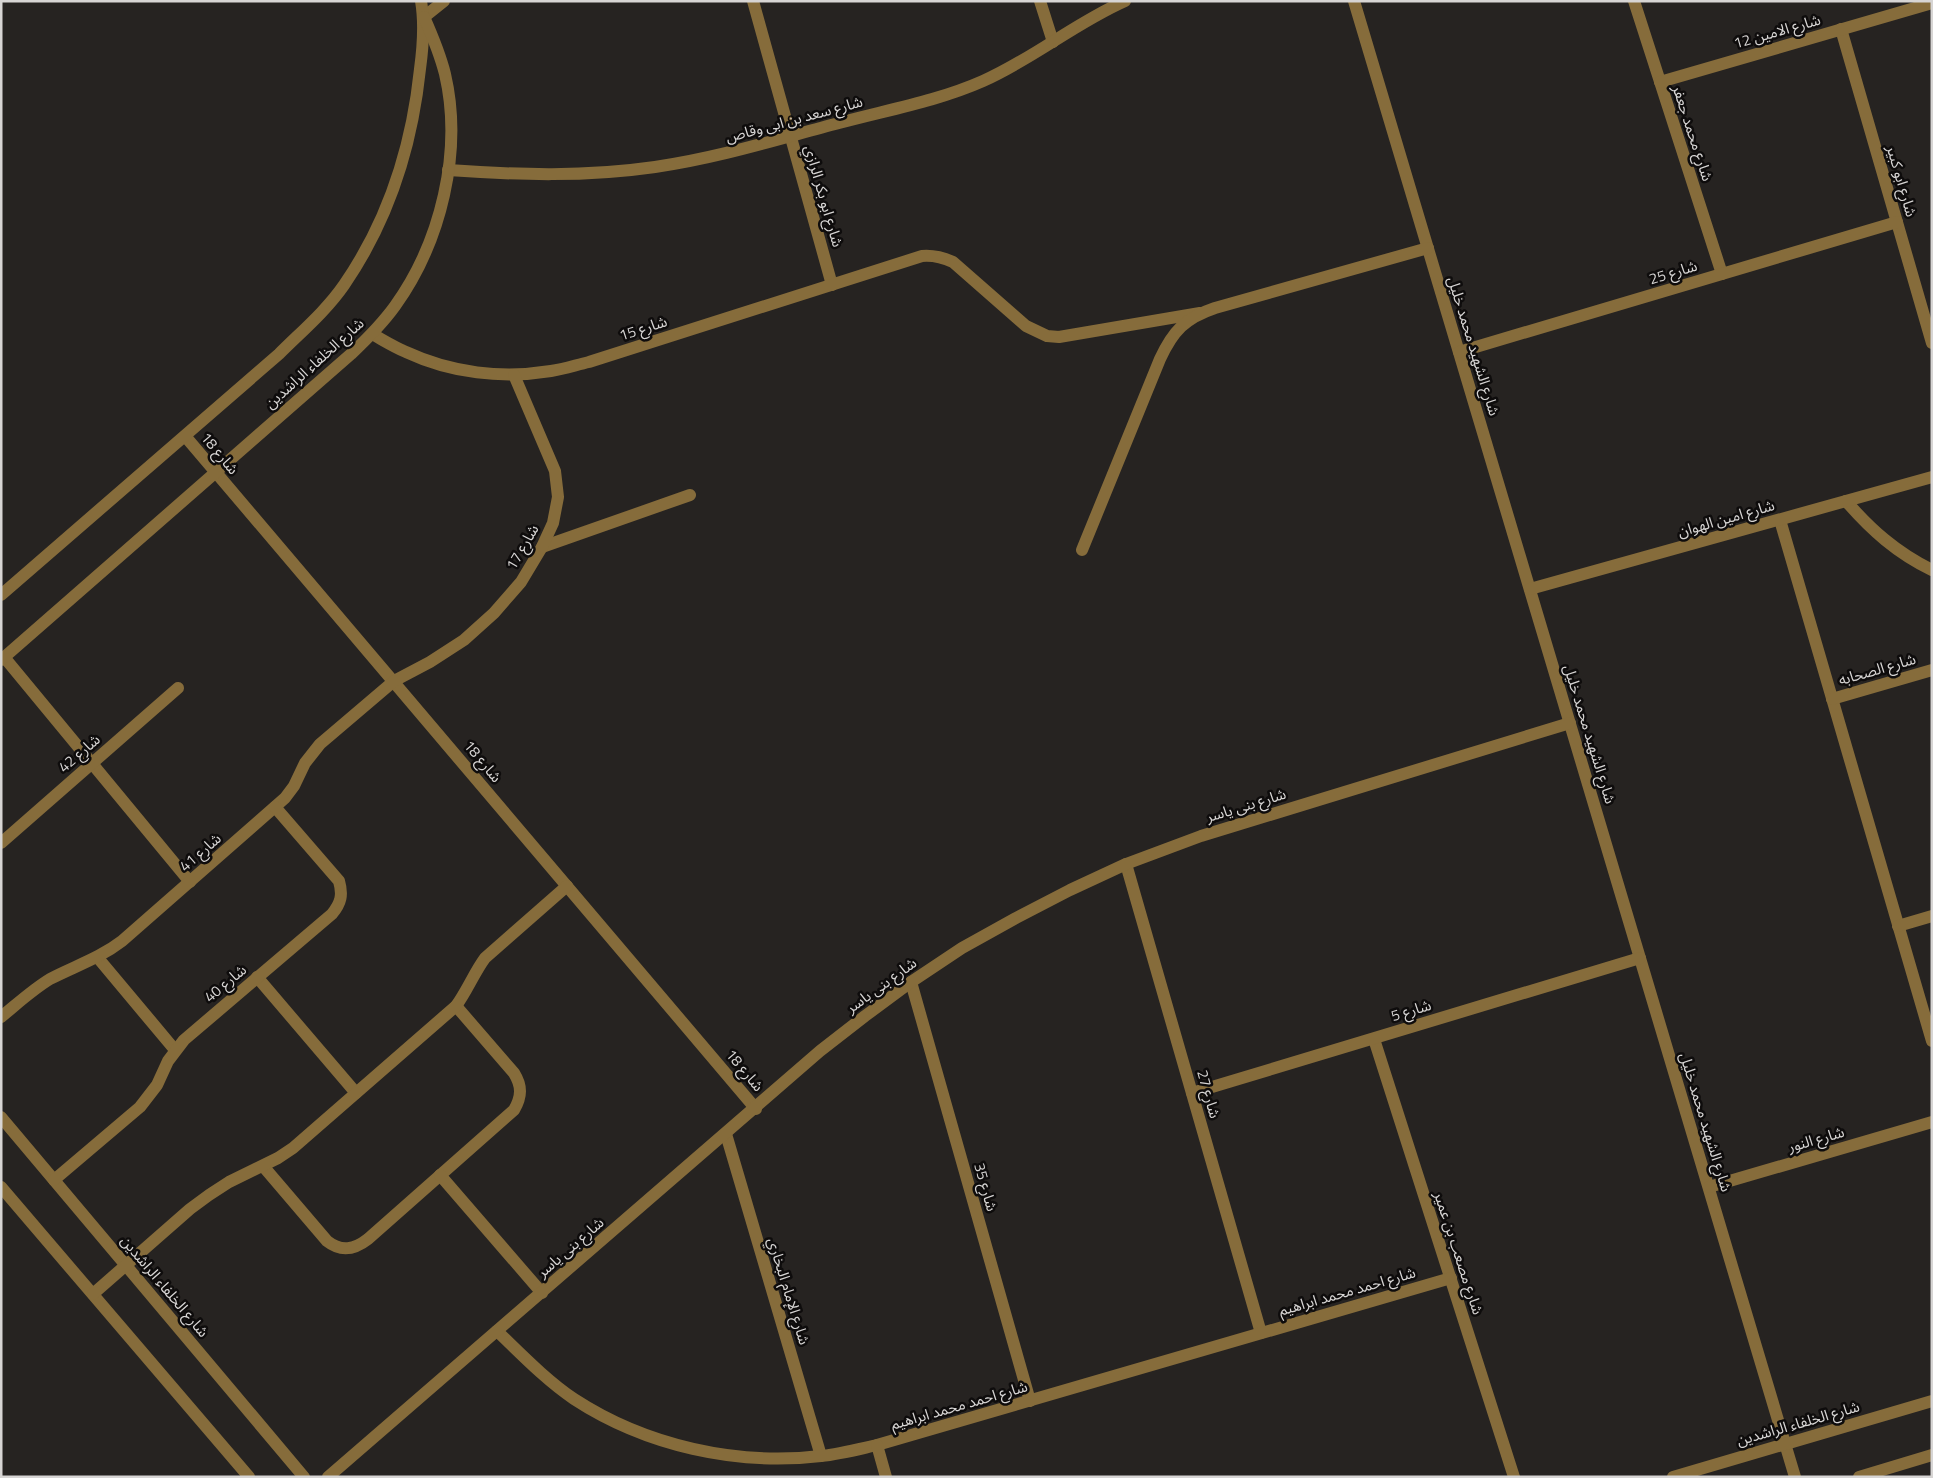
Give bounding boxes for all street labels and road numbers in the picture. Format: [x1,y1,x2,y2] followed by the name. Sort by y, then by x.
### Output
[1731,8,1824,55] street label: شارع الامين 12
[1665,81,1719,185] street label: شارع محمد جعفر
[723,90,866,149] street label: شارع سعد بن ابى وقاص
[798,142,850,250] street label: شارع ابو بكر الرازي
[1880,142,1923,220] street label: شارع ابو كبير
[1646,254,1700,291] street label: شارع 25
[1441,274,1506,419] street label: شارع الشهيد محمد خليل
[616,309,671,348] street label: شارع 15
[259,312,370,415] street label: شارع الخلفاء الراشدين
[195,427,245,480] street label: شارع 18
[1675,493,1778,544] street label: شارع امين الهوان
[500,520,545,575] street label: شارع 17
[1836,647,1919,692] street label: شارع الصحابه
[1557,662,1622,807] street label: شارع الشهيد محمد خليل
[53,728,106,779] street label: شارع 42
[458,735,508,788] street label: شارع 18
[1202,782,1289,829] street label: شارع بنى ياسر
[174,827,227,878] street label: شارع 41
[840,951,922,1020] street label: شارع بنى ياسر
[199,958,252,1008] street label: شارع 40
[1388,993,1434,1028] street label: شارع 5
[720,1044,770,1097] street label: شارع 18
[1673,1050,1738,1195] street label: شارع الشهيد محمد خليل
[1190,1067,1227,1121] street label: شارع 27
[1784,1120,1847,1159] street label: شارع النور
[967,1160,1004,1214] street label: شارع 35
[1427,1188,1490,1318] street label: شارع مصعب بن عمير
[531,1211,610,1284] street label: شارع بنى ياسر
[115,1230,215,1343] street label: شارع الخلفاء الراشدين
[761,1235,816,1348] street label: شارع الإمام البخاري
[1276,1260,1419,1323] street label: شارع احمد محمد ابراهيم
[888,1374,1031,1437] street label: شارع احمد محمد ابراهيم
[1734,1394,1863,1453] street label: شارع الخلفاء الراشدين

